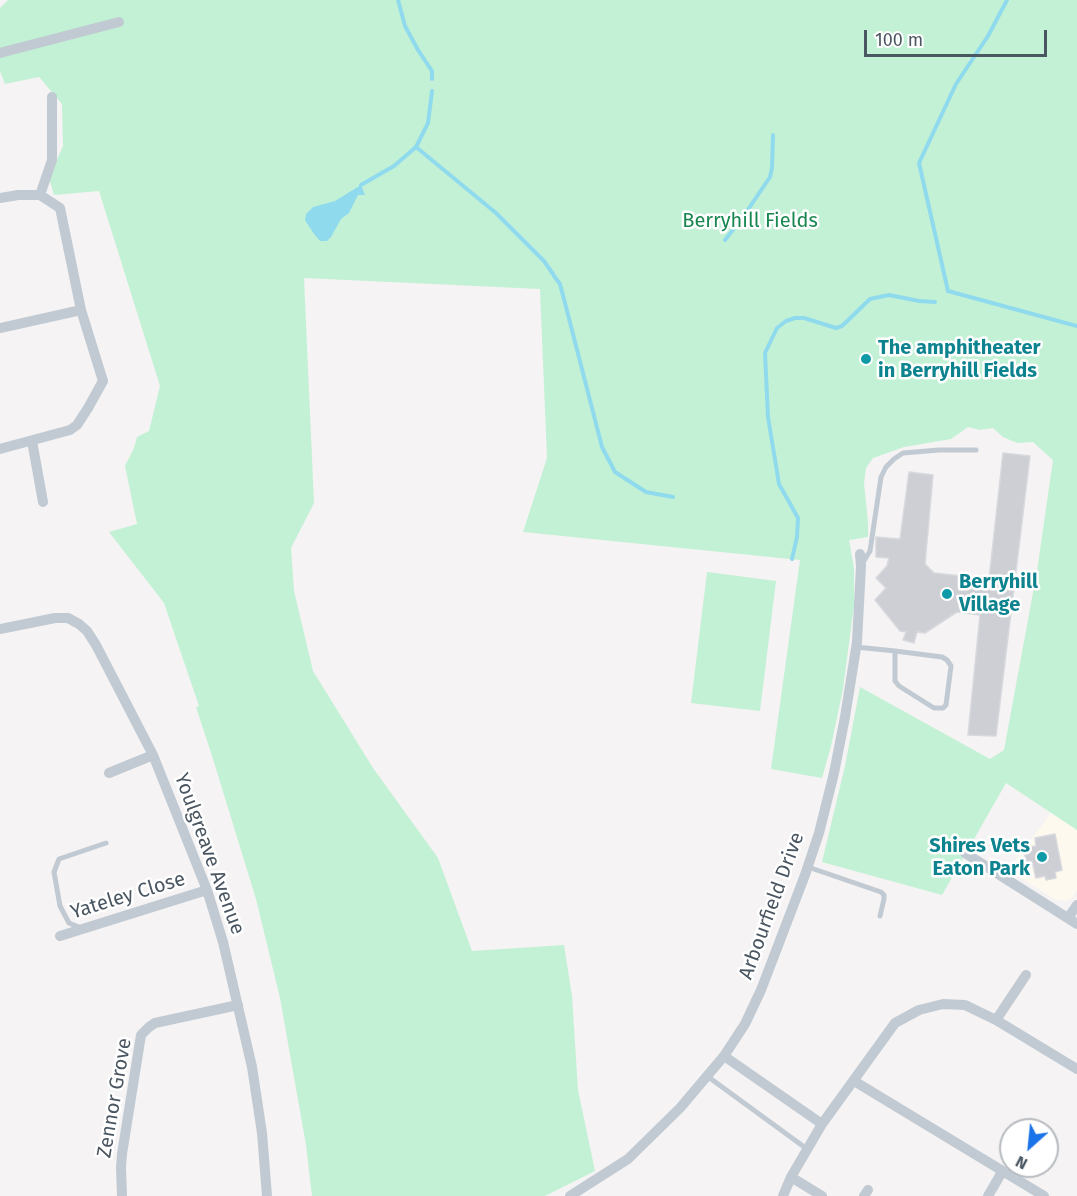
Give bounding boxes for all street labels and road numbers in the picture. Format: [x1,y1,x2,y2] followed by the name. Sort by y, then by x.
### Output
[169,770,249,938] street label: Youlgreave Avenue
[734,829,810,983] street label: Arbourfield Drive
[68,867,188,925] street label: Yateley Close
[93,1036,137,1160] street label: Zennor Grove

